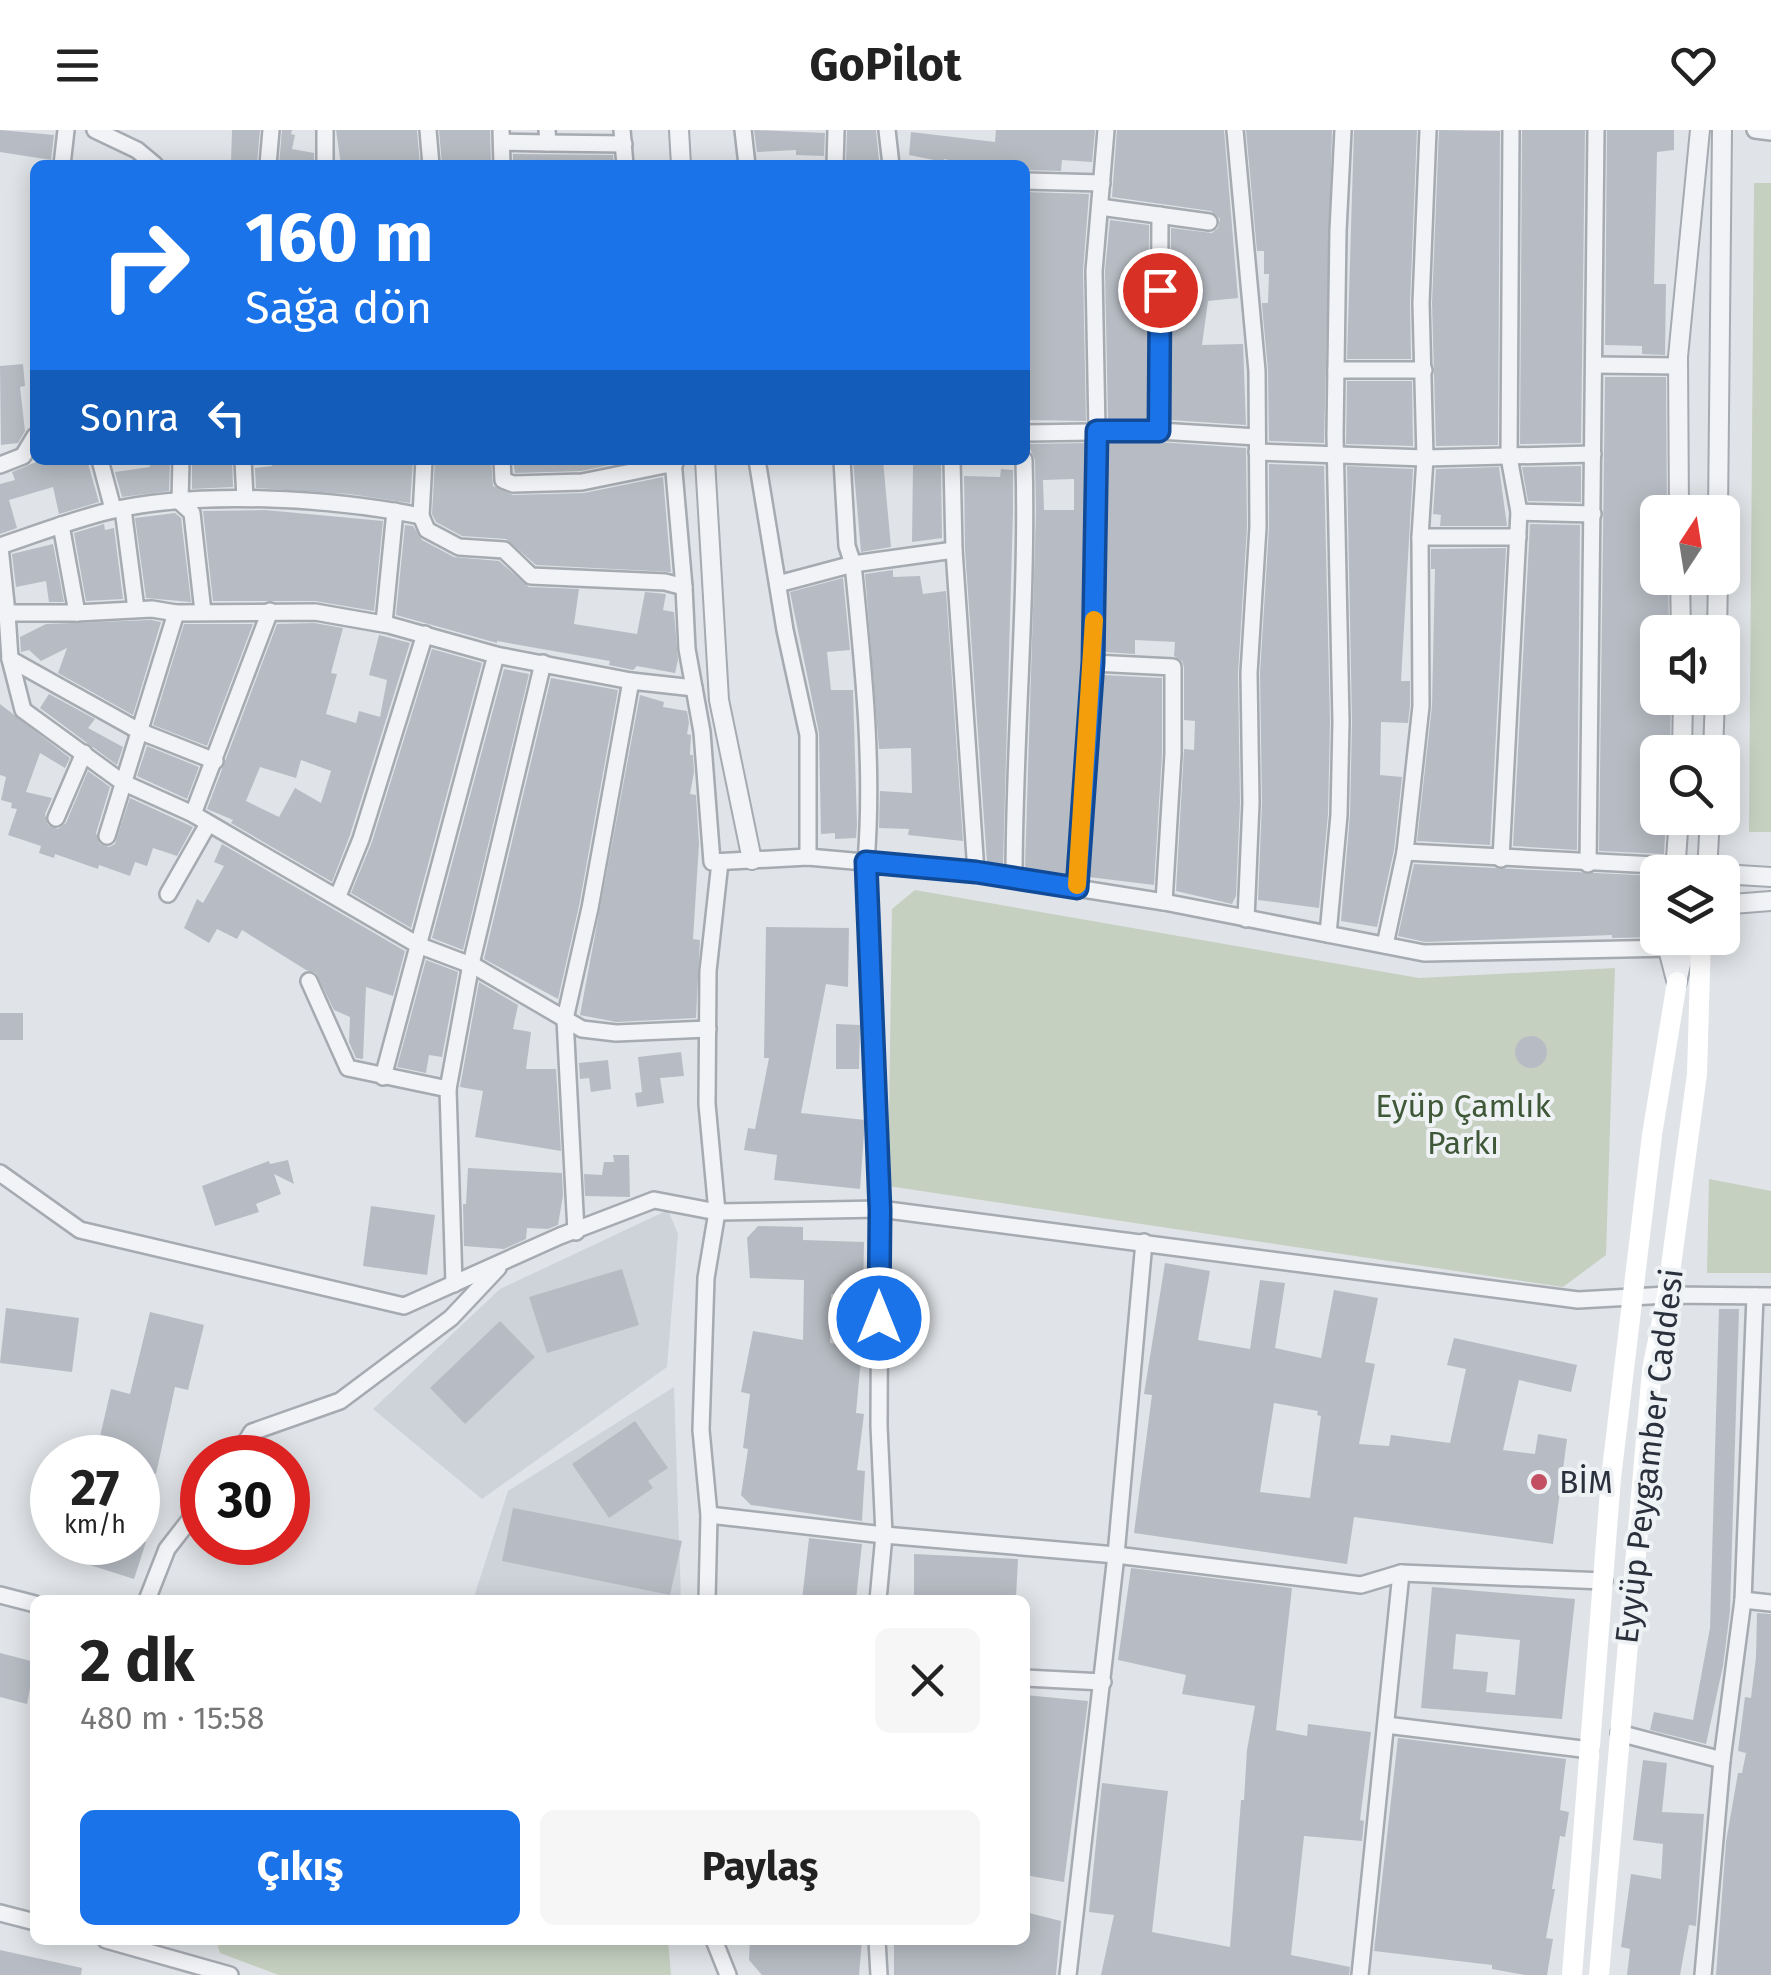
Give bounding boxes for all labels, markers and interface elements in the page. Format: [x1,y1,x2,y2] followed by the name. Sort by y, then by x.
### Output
[50,38,105,93] icon: menu
[810,38,961,92] text: GoPilot
[1666,38,1721,93] icon: heart
[245,196,434,280] text: 160 m
[80,200,210,330] icon: right
[1118,248,1203,333] pin
[1133,263,1188,318] icon: arrive
[245,281,432,335] text: Sağa dön
[199,390,254,445] icon: left
[80,395,179,441] text: Sonra
[1640,495,1740,595] north arrow
[1640,495,1740,955] map controls
[1640,615,1740,715] button: sound
[1640,735,1740,835] button: search
[1640,855,1740,955] button: layers
[1375,1087,1551,1162] park label: Eyüp Çamlık Parkı
[827,1266,931,1370] position arrow
[1607,1266,1691,1646] street label: Eyyüp Peygamber Caddesi
[180,1435,310,1565] speed limit sign: 30
[71,1458,119,1518] text: 27
[1559,1463,1613,1501] place label: BİM
[1528,1471,1550,1493] marker: BİM
[64,1510,126,1540] text: km/h
[80,1625,194,1697] text: 2 dk
[875,1628,980,1733] button: close
[80,1699,264,1737] text: 480 m · 15:58
[80,1810,520,1925] button: Çıkış
[540,1810,980,1925] button: Paylaş

